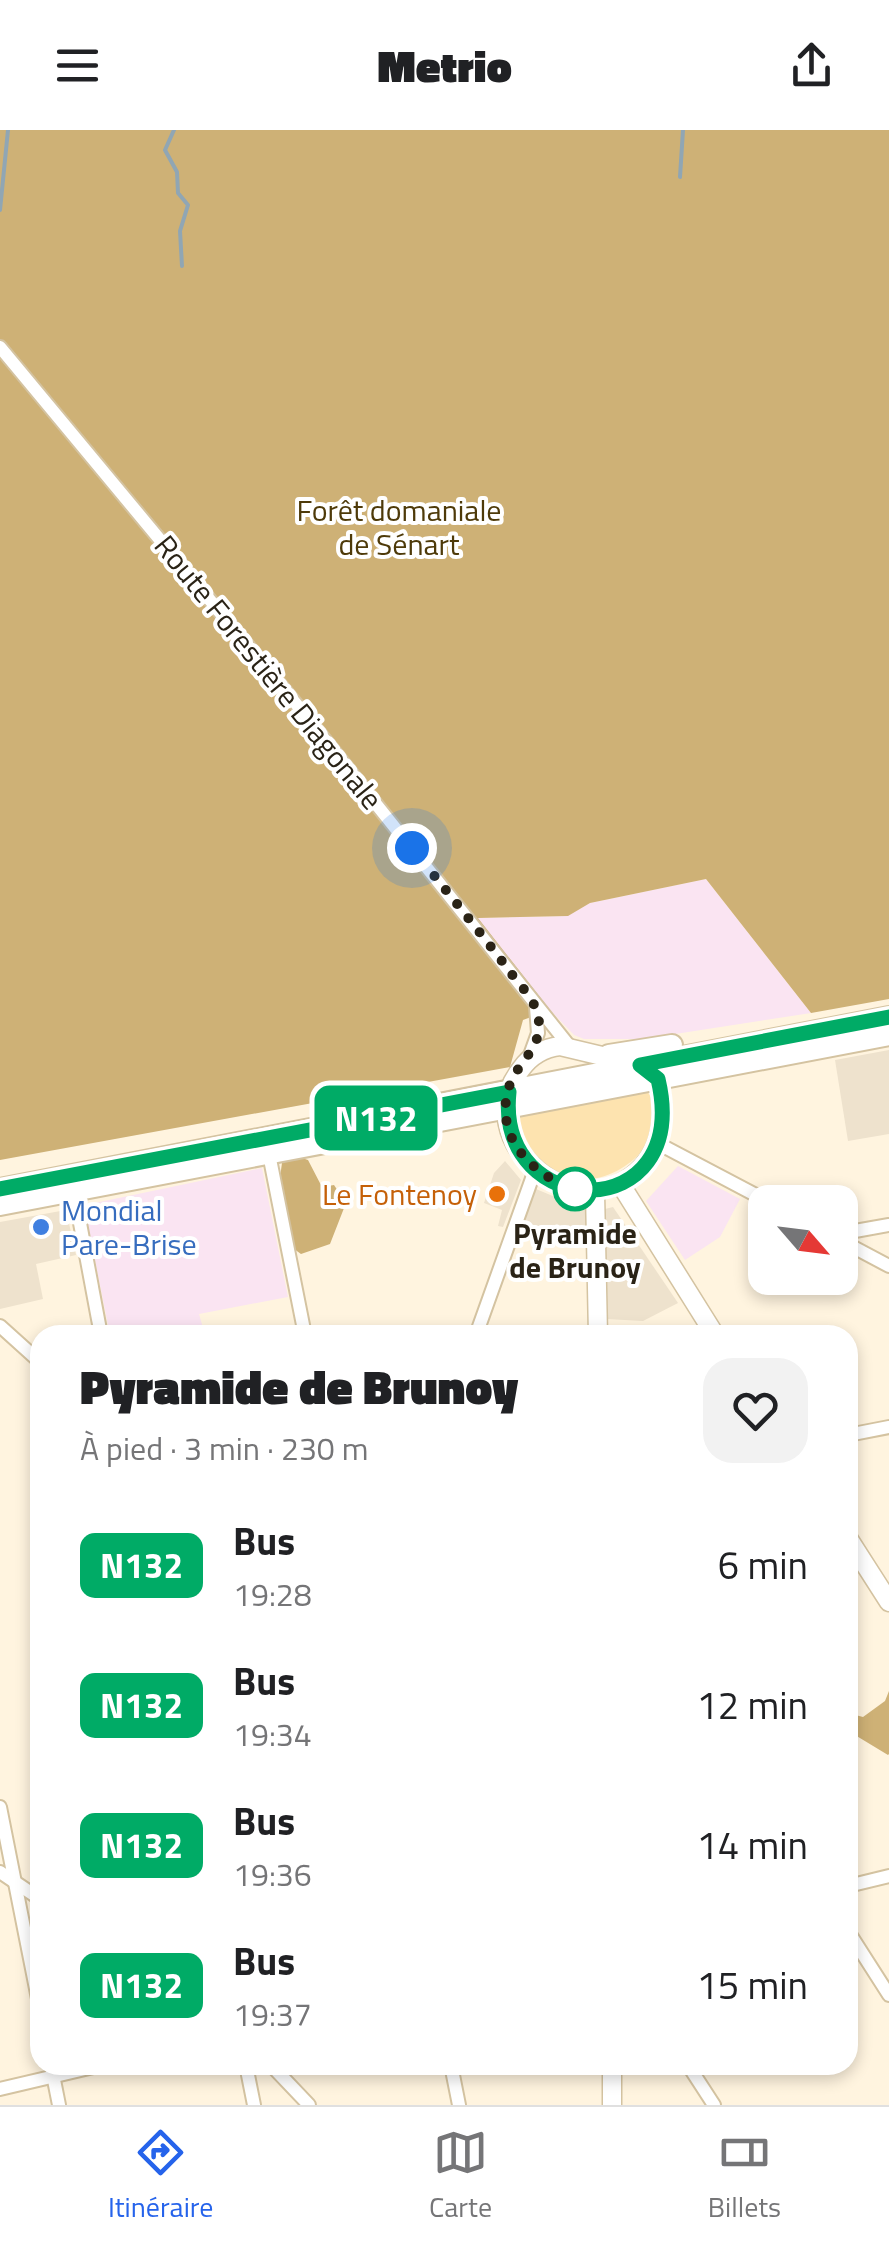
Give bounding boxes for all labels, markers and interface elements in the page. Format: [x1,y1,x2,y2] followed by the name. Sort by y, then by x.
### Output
[377,31,512,99] text: Metrio
[50,38,105,93] icon: menu
[784,38,839,93] icon: share
[297,487,501,567] park label: Forêt domaniale de Sénart
[144,525,394,819] street label: Route Forestière Diagonale
[387,823,437,873] your location
[306,1086,446,1150] line badge: N132
[334,1091,418,1145] text: N132
[554,1168,596,1210] marker: Pyramide de Brunoy
[322,1171,477,1217] place label: Le Fontenoy
[486,1183,508,1205] marker: Le Fontenoy
[748,1185,858,1295] north arrow
[748,1185,858,1295] map controls
[61,1187,197,1267] place label: Mondial Pare-Brise
[509,1210,641,1290] place label: Pyramide de Brunoy
[30,1216,52,1238] marker: Mondial Pare-Brise
[80,1350,518,1423] text: Pyramide de Brunoy
[703,1358,808,1463] button: heart
[80,1424,369,1472] text: À pied · 3 min · 230 m
[233,1512,295,1570] text: Bus
[718,1536,808,1594] text: 6 min
[100,1538,183,1592] text: N132
[233,1570,312,1618] text: 19:28
[233,1652,295,1710] text: Bus
[697,1676,808,1734] text: 12 min
[100,1678,183,1732] text: N132
[233,1710,312,1758] text: 19:34
[233,1792,295,1850] text: Bus
[697,1816,808,1874] text: 14 min
[100,1818,183,1872] text: N132
[233,1850,312,1898] text: 19:36
[233,1932,295,1990] text: Bus
[697,1956,808,2014] text: 15 min
[100,1958,183,2012] text: N132
[233,1990,312,2038] text: 19:37
[108,2125,213,2228] tab: Itinéraire
[429,2125,492,2228] tab: Carte
[708,2125,781,2228] tab: Billets

